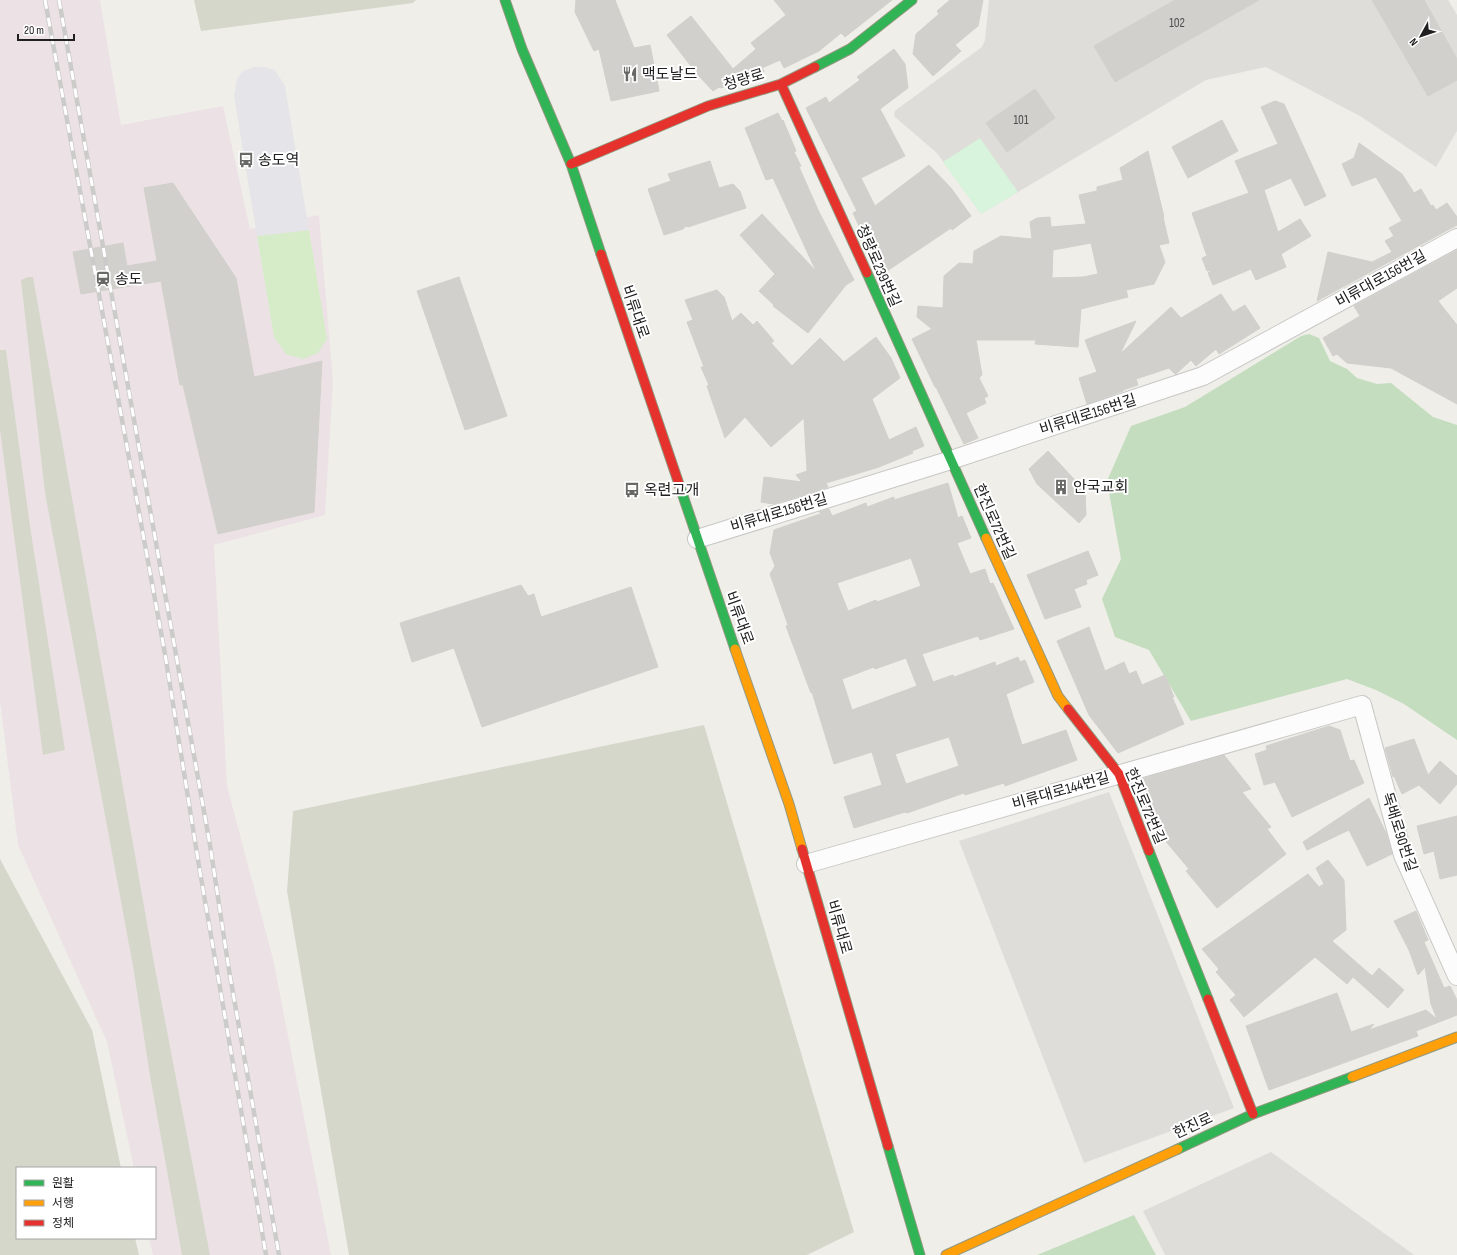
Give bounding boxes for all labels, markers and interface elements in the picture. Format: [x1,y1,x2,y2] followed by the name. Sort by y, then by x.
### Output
[1169,15,1185,31] house number: 102
[18,16,74,42] scale bar
[1401,16,1441,56] north arrow
[24,23,44,38] text: 20 m
[1407,36,1421,49] text: N
[621,65,639,83] restaurant icon: 맥도날드
[642,65,697,84] place label: 맥도날드
[721,65,767,95] street label: 청량로
[1014,112,1029,128] house number: 101
[237,151,255,169] bus stop icon: 송도역
[258,151,299,170] place label: 송도역
[851,222,905,310] street label: 청량로239번길
[1332,246,1430,312] street label: 비류대로156번길
[94,270,112,288] station icon: 송도
[115,270,143,289] place label: 송도
[617,283,653,341] street label: 비류대로
[1037,390,1139,440] street label: 비류대로156번길
[1052,478,1070,496] building icon: 안국교회
[1073,478,1128,497] place label: 안국교회
[623,481,641,499] bus stop icon: 옥련고개
[644,481,699,500] place label: 옥련고개
[969,481,1019,563] street label: 한진로72번길
[728,489,830,537] street label: 비류대로156번길
[721,589,757,647] street label: 비류대로
[1120,765,1170,847] street label: 한진로72번길
[1010,768,1112,814] street label: 비류대로144번길
[1377,790,1421,874] street label: 독배로90번길
[822,898,856,956] street label: 비류대로
[1170,1109,1216,1143] street label: 한진로
[16,1167,156,1239] legend
[52,1176,74,1191] text: 원활
[52,1196,74,1211] text: 서행
[52,1216,74,1231] text: 정체

